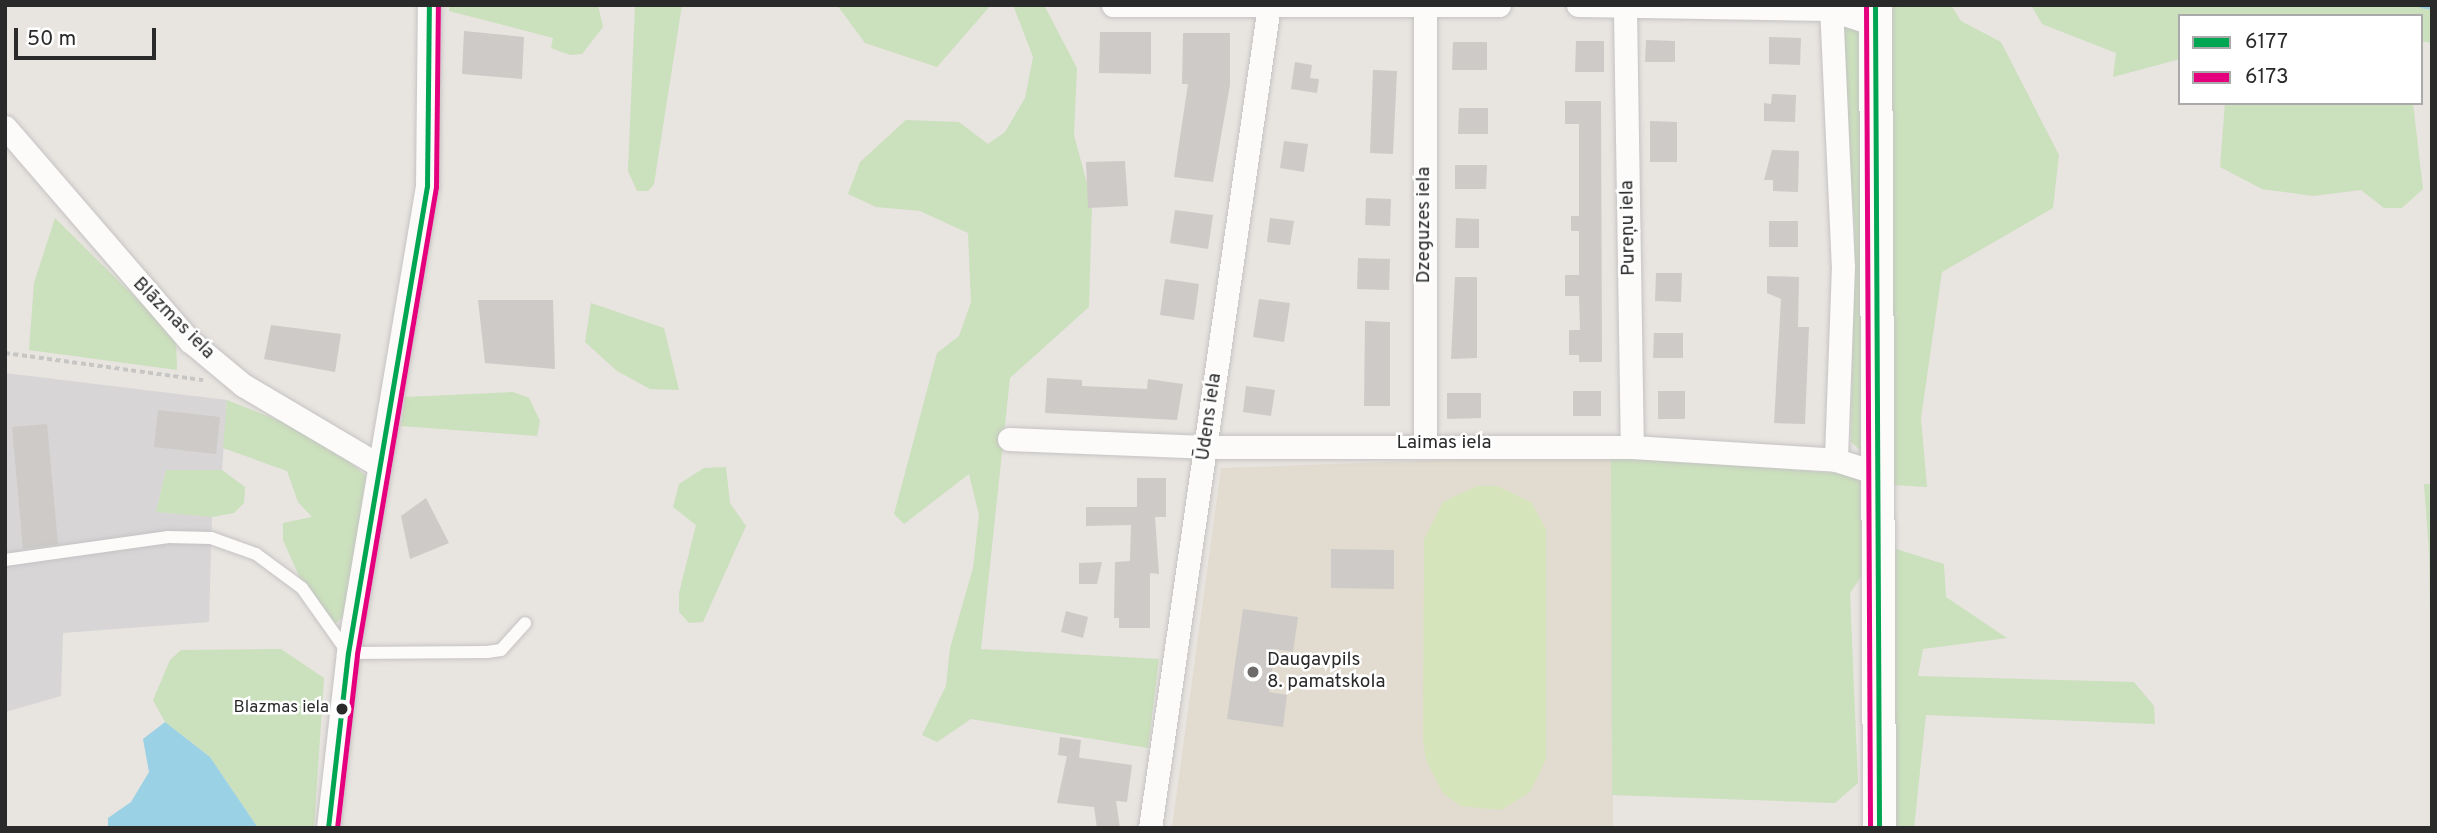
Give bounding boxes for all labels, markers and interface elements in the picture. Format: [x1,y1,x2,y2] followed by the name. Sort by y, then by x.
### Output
[18,14,159,58] scale bar
[2178,14,2423,105] legend
[27,26,76,53] text: 50 m
[2245,29,2288,56] text: 6177
[2245,64,2289,91] text: 6173
[1414,167,1436,283] street label: Dzeguzes iela
[1617,180,1641,276] street label: Pureņu iela
[127,273,219,365] street label: Blāzmas iela
[1193,372,1227,462] street label: Ūdens iela
[1396,433,1492,455] street label: Laimas iela
[1267,650,1385,694] place label: Daugavpils 8. pamatskola
[1245,664,1261,680] marker: Daugavpils 8. pamatskola
[234,699,329,719] place label: Blazmas iela
[335,702,349,716] marker: Blazmas iela

